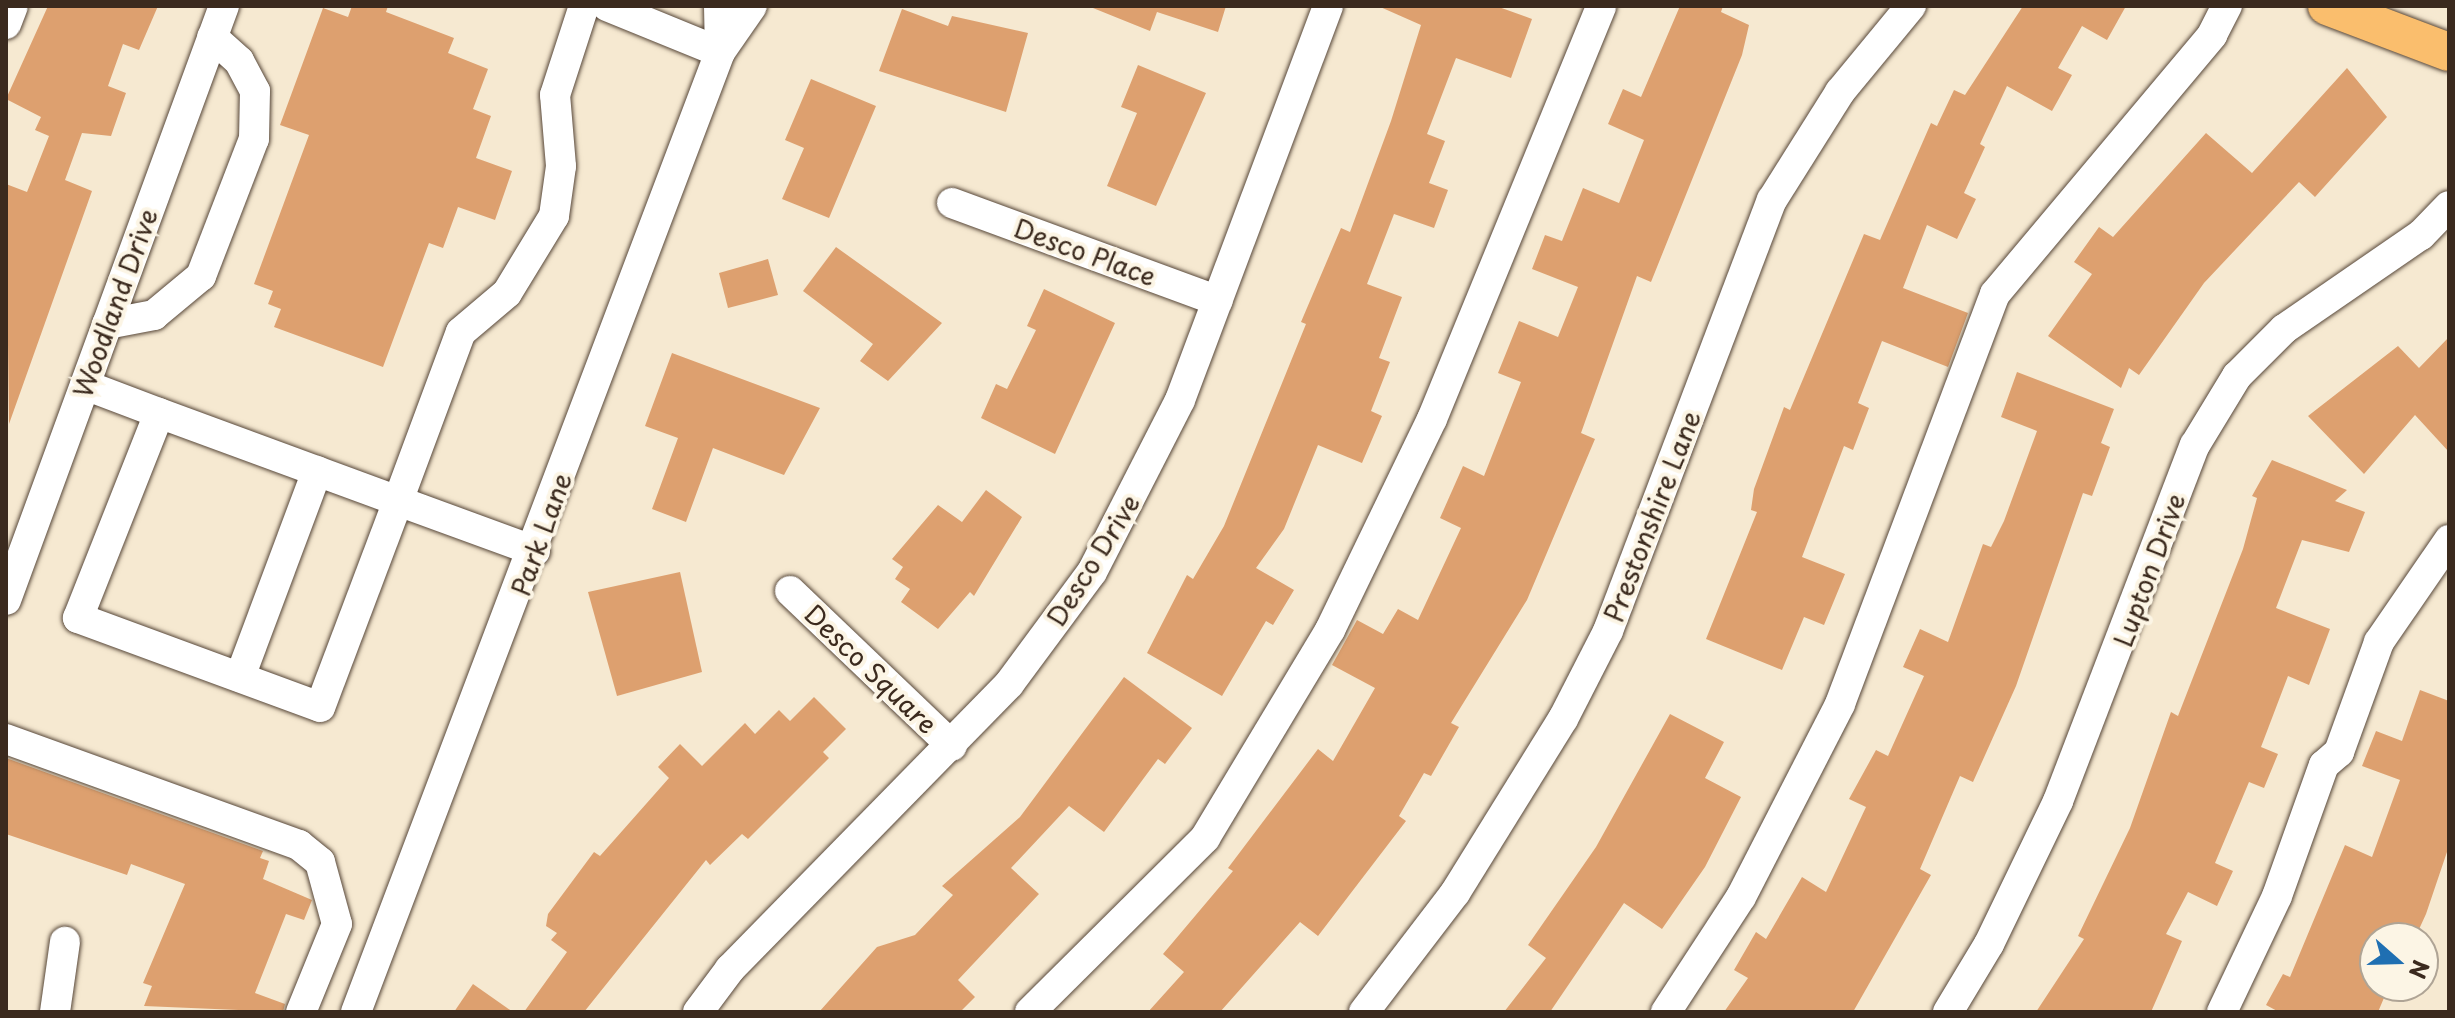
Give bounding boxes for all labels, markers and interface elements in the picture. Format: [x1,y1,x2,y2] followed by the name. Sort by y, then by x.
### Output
[66,204,164,402] street label: Woodland Drive
[1009,212,1161,292] street label: Desco Place
[1597,406,1707,626] street label: Prestonshire Lane
[505,469,577,599] street label: Park Lane
[1040,488,1146,632] street label: Desco Drive
[2107,489,2191,651] street label: Lupton Drive
[799,598,943,740] street label: Desco Square
[2359,922,2439,1002] north arrow
[2402,956,2439,984] text: N

